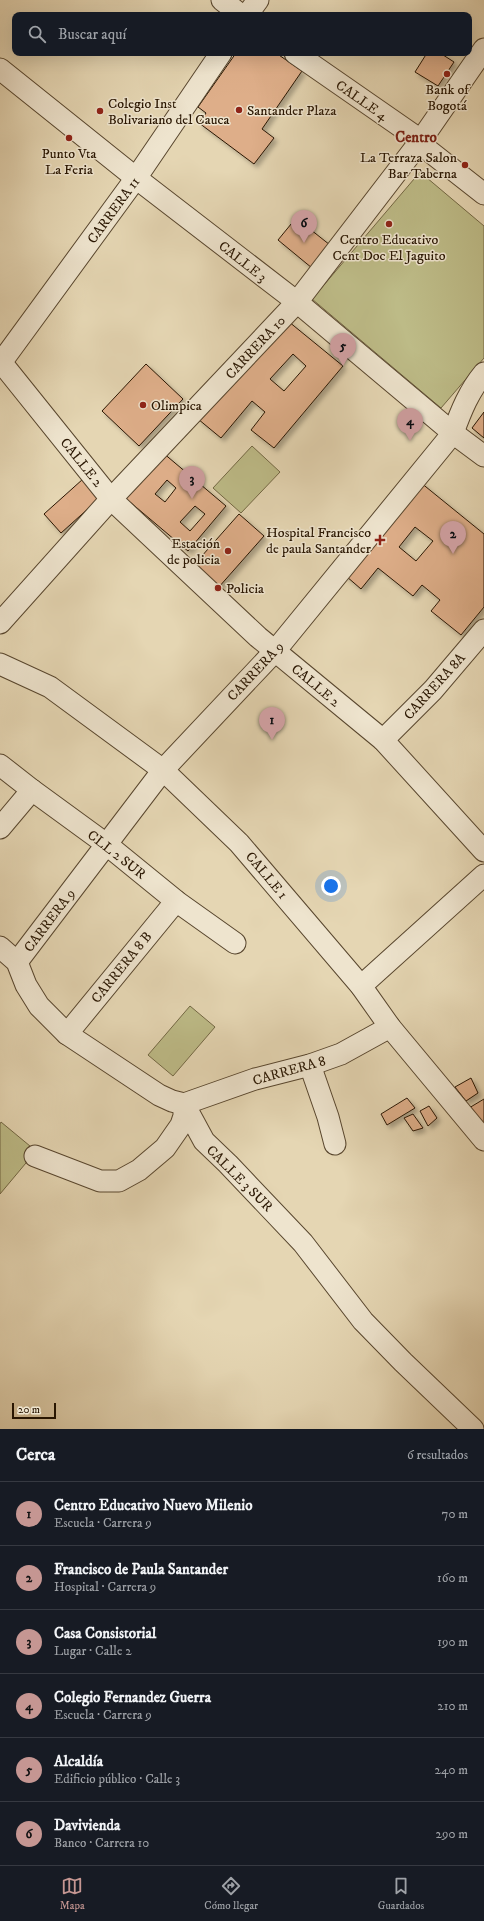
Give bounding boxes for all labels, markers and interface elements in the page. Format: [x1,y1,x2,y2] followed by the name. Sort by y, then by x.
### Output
[12,12,472,56] search box
[26,23,48,45] icon: search
[58,25,126,44] text: Buscar aquí
[442,69,452,79] marker: Bank of Bogotá
[332,76,392,126] street label: CALLE 4
[425,81,471,115] place label: Bank of Bogotá
[108,95,229,129] place label: Colegio Inst Bolivariano del Cauca
[247,102,337,120] place label: Santander Plaza
[234,105,244,115] marker: Santander Plaza
[95,106,105,116] marker: Colegio Inst Bolivariano del Cauca
[395,128,438,147] district label: Centro
[64,133,74,143] marker: Punto Vta La Feria
[42,145,97,179] place label: Punto Vta La Feria
[360,149,458,183] place label: La Terraza Salon Bar Taberna
[460,160,470,170] marker: La Terraza Salon Bar Taberna
[84,174,144,248] street label: CARRERA 11
[291,210,317,243] pin: 6
[384,219,394,229] marker: Centro Educativo Cent Doc El Jaguito
[333,231,446,265] place label: Centro Educativo Cent Doc El Jaguito
[215,237,270,286] street label: CALLE 3
[222,312,290,383] street label: CARRERA 10
[330,333,356,366] pin: 5
[151,397,202,415] place label: Olimpica
[138,400,148,410] marker: Olimpica
[397,408,423,441] pin: 4
[56,434,107,491] street label: CALLE 2
[179,466,205,499] pin: 3
[440,521,466,554] pin: 2
[266,524,372,558] place label: Hospital Francisco de paula Santander
[374,534,386,546] marker: Hospital Francisco de paula Santander
[167,535,221,569] place label: Estación de policia
[223,546,233,556] marker: Estación de policia
[226,580,264,598] place label: Policia
[213,583,223,593] marker: Policia
[224,638,288,705] street label: CARRERA 9
[400,649,470,724] street label: CARRERA 8A
[287,660,344,711] street label: CALLE 2
[259,707,285,740] pin: 1
[83,826,150,884] street label: CLL 2 SUR
[241,848,291,903] street label: CALLE 1
[321,876,341,896] your location
[20,885,80,956] street label: CARRERA 9
[87,928,156,1007] street label: CARRERA 8 B
[251,1052,328,1090] street label: CARRERA 8
[202,1142,277,1216] street label: CALLE 3 SUR
[12,1401,56,1420] scale bar
[18,1403,40,1417] text: 20 m
[16,1444,55,1466] text: Cerca
[407,1447,468,1463] text: 6 resultados
[54,1496,252,1515] text: Centro Educativo Nuevo Milenio
[27,1506,31,1522] text: 1
[442,1506,468,1522] text: 70 m
[54,1515,152,1531] text: Escuela · Carrera 9
[54,1560,228,1579] text: Francisco de Paula Santander
[26,1570,32,1586] text: 2
[437,1570,468,1586] text: 160 m
[54,1579,156,1595] text: Hospital · Carrera 9
[54,1624,156,1643] text: Casa Consistorial
[27,1634,31,1650] text: 3
[437,1634,468,1650] text: 190 m
[54,1643,132,1659] text: Lugar · Calle 2
[54,1688,211,1707] text: Colegio Fernandez Guerra
[25,1698,33,1714] text: 4
[437,1698,468,1714] text: 210 m
[54,1707,152,1723] text: Escuela · Carrera 9
[54,1752,103,1771] text: Alcaldía
[26,1762,32,1778] text: 5
[435,1762,468,1778] text: 240 m
[54,1771,180,1787] text: Edificio público · Calle 3
[54,1816,120,1835] text: Davivienda
[26,1826,32,1842] text: 6
[436,1826,468,1842] text: 290 m
[54,1835,149,1851] text: Banco · Carrera 10
[60,1875,85,1913] tab: Mapa
[204,1875,258,1913] tab: Cómo llegar
[378,1875,424,1913] tab: Guardados

